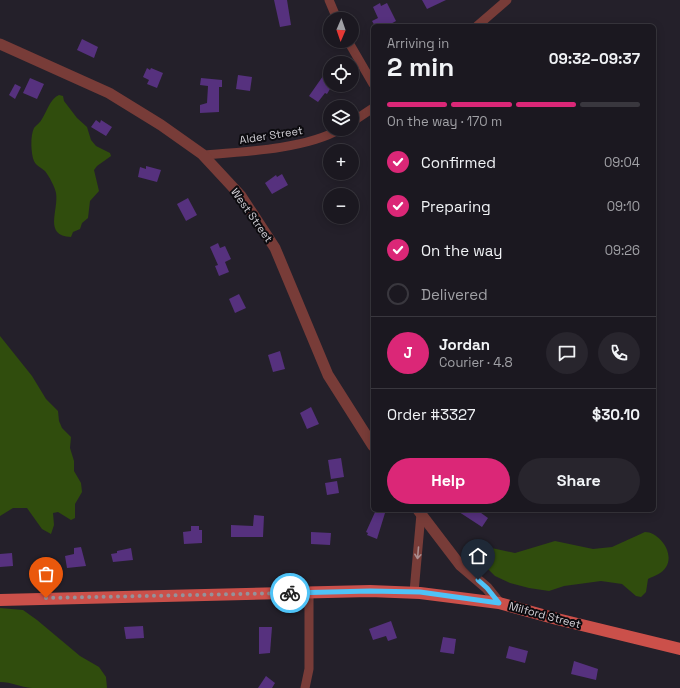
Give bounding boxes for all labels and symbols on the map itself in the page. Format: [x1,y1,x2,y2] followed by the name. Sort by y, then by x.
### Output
[323,12,359,48] north arrow
[238,123,304,147] street label: Alder Street
[228,185,276,245] street label: West Street
[461,539,495,580] pin
[414,546,421,559] one-way arrow
[29,557,63,598] pin
[270,573,310,613] courier
[508,599,582,631] street label: Milford Street

